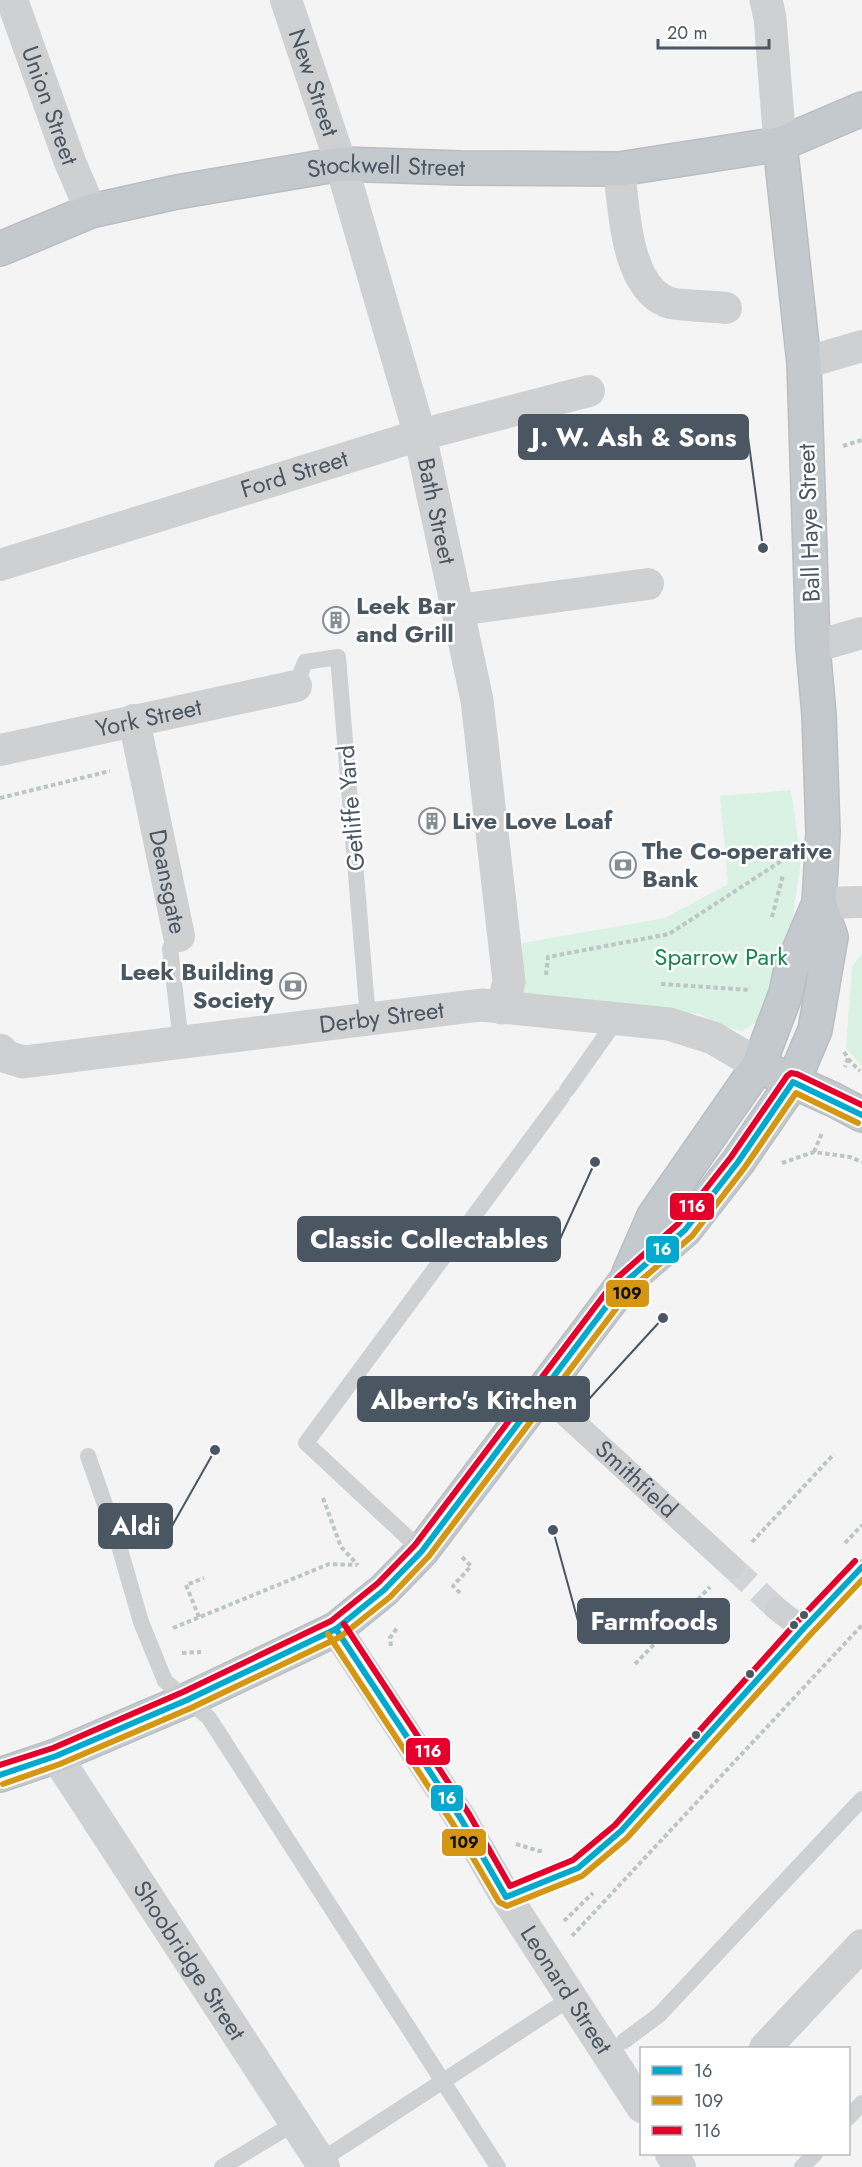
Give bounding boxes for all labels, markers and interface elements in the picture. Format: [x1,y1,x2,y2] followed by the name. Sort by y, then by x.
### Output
[658,12,769,50] scale bar
[667,20,707,46] text: 20 m
[280,24,349,141] street label: New Street
[13,41,88,170] street label: Union Street
[304,146,465,187] street label: Stockwell Street
[519,415,748,459] callout: J. W. Ash & Sons
[526,418,737,456] text: J. W. Ash & Sons
[236,440,352,507] street label: Ford Street
[788,443,829,603] street label: Ball Haye Street
[408,454,465,568] street label: Bath Street
[356,588,456,651] place label: Leek Bar and Grill
[321,605,351,635] building icon: Leek Bar and Grill
[92,689,205,746] street label: York Street
[328,744,373,872] street label: Getliffe Yard
[452,803,614,838] place label: Live Love Loaf
[417,806,447,836] building icon: Live Love Loaf
[140,826,196,937] street label: Deansgate
[642,833,832,896] place label: The Co-operative Bank
[608,850,638,880] bank icon: The Co-operative Bank
[654,939,788,974] park label: Sparrow Park
[120,954,274,1017] place label: Leek Building Society
[278,971,308,1001] bank icon: Leek Building Society
[317,992,446,1042] street label: Derby Street
[669,1192,715,1221] line badge: 116
[679,1195,706,1218] text: 116
[298,1217,560,1261] callout: Classic Collectables
[310,1220,548,1258] text: Classic Collectables
[645,1235,680,1264] line badge: 16
[653,1238,671,1261] text: 16
[605,1279,650,1308] line badge: 109
[612,1282,642,1305] text: 109
[358,1377,589,1421] callout: Alberto's Kitchen
[370,1381,577,1419] text: Alberto's Kitchen
[587,1432,686,1526] street label: Smithfield
[99,1504,172,1548] callout: Aldi
[110,1507,161,1545] text: Aldi
[578,1599,729,1643] callout: Farmfoods
[590,1602,718,1640] text: Farmfoods
[798,1609,810,1621] unlabelled marker
[788,1619,800,1631] unlabelled marker
[744,1668,756,1680] unlabelled marker
[690,1729,702,1741] unlabelled marker
[405,1737,451,1766] line badge: 116
[415,1740,442,1763] text: 116
[430,1784,464,1812] line badge: 16
[438,1787,456,1810] text: 16
[441,1828,487,1857] line badge: 109
[449,1831,479,1854] text: 109
[125,1873,255,2047] street label: Shoobridge Street
[512,1918,621,2061] street label: Leonard Street
[640,2047,850,2155] legend
[694,2058,712,2084] text: 16
[694,2088,723,2114] text: 109
[694,2118,721,2144] text: 116

